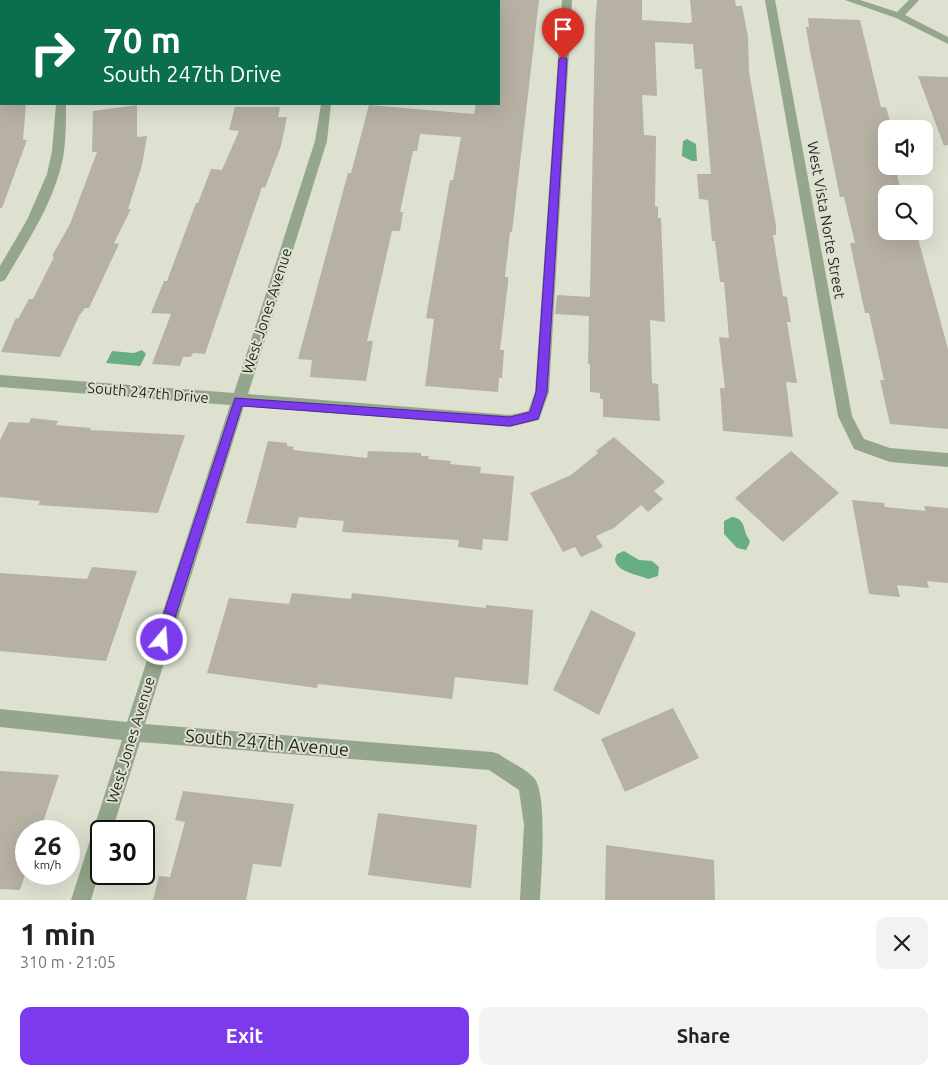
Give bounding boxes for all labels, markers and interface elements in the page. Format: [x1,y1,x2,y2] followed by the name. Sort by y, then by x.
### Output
[542,8,584,59] pin
[549,15,577,43] icon: arrive
[20,20,85,85] icon: right
[103,20,181,60] text: 70 m
[103,61,282,86] text: South 247th Drive
[878,120,933,240] map controls
[878,120,933,175] button: sound
[804,140,849,300] street label: West Vista Norte Street
[878,185,933,240] button: search
[238,246,295,376] street label: West Jones Avenue
[87,379,209,406] street label: South 247th Drive
[135,613,187,665] position arrow
[103,675,158,805] street label: West Jones Avenue
[184,725,350,759] street label: South 247th Avenue
[90,820,155,885] speed limit sign: 30
[33,832,62,860] text: 26
[34,858,61,871] text: km/h
[20,917,96,951] text: 1 min
[876,917,928,969] button: close
[20,953,116,971] text: 310 m · 21:05
[20,1007,469,1065] button: Exit
[479,1007,928,1065] button: Share

